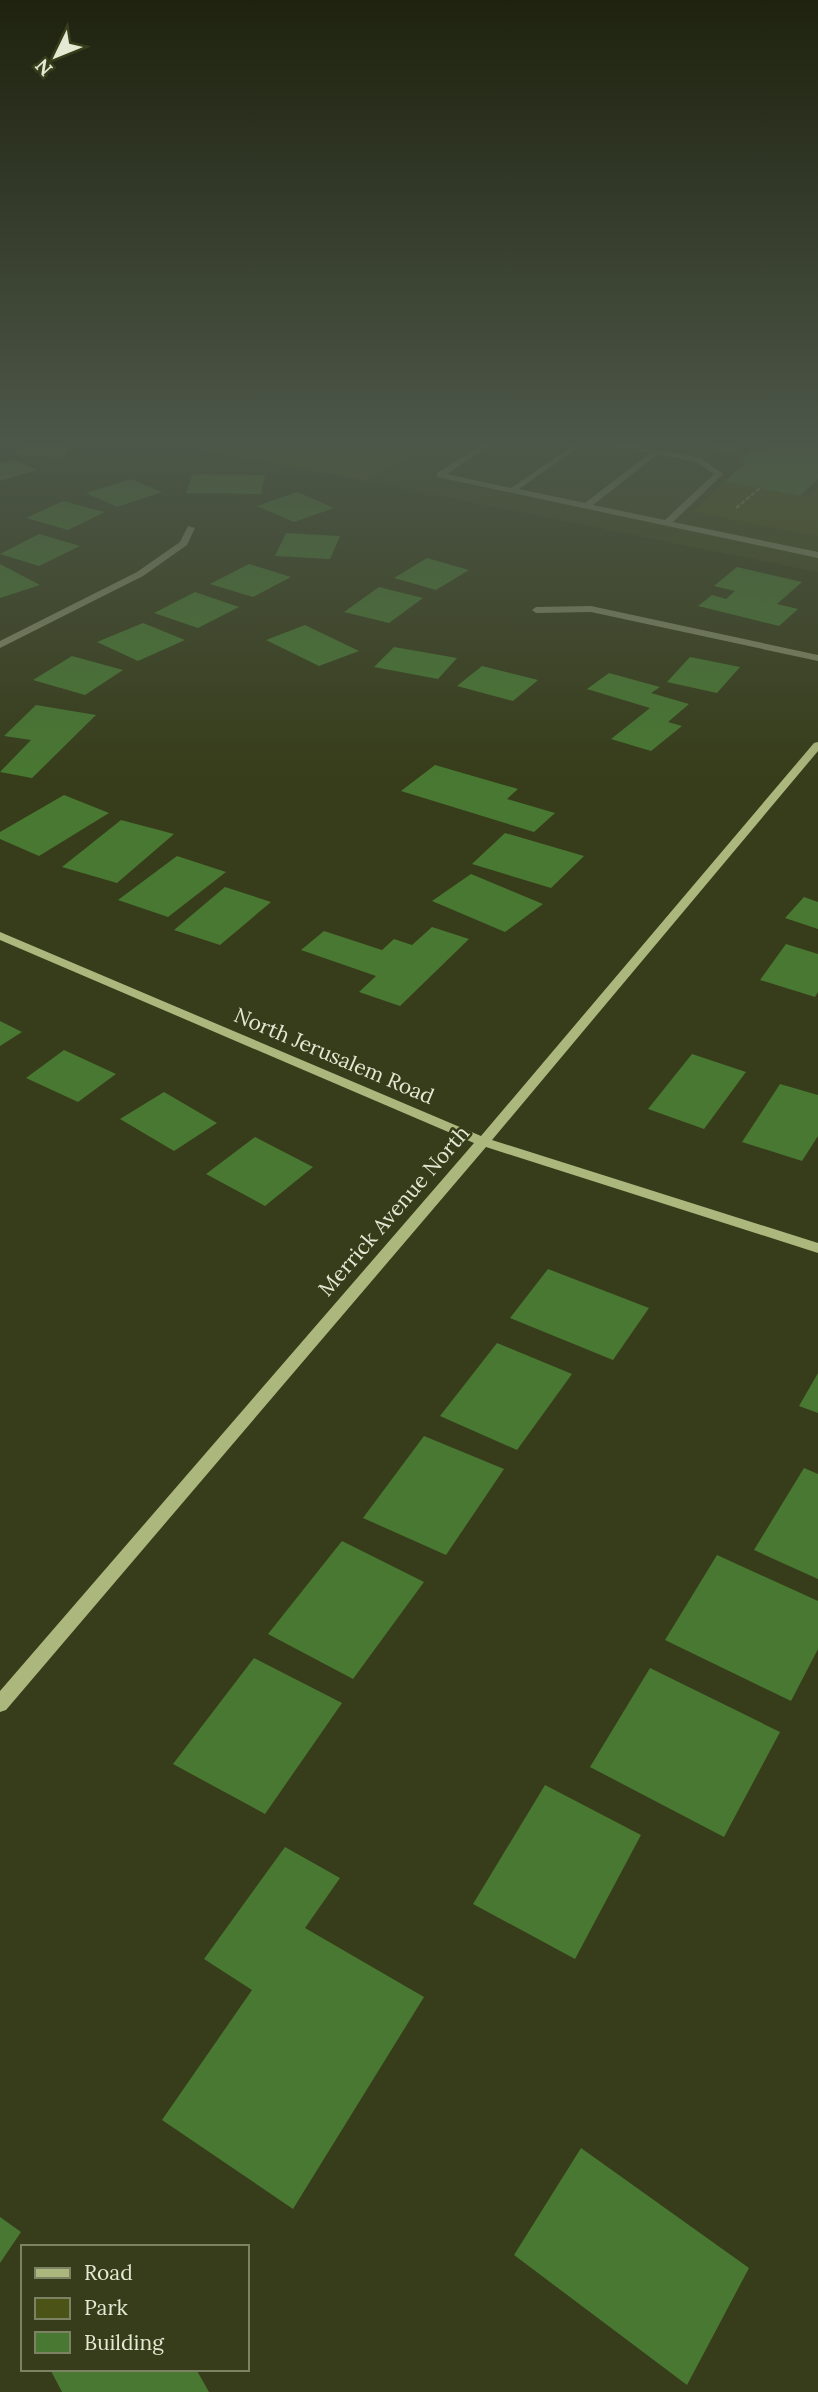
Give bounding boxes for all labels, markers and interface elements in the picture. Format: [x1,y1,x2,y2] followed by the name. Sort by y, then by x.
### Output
[21,21,91,91] north arrow
[30,54,57,81] text: N
[230,1001,438,1110] street label: North Jerusalem Road
[312,1120,475,1302] street label: Merrick Avenue North
[21,2245,248,2371] legend
[84,2259,133,2286] text: Road
[84,2294,128,2321] text: Park
[84,2329,164,2356] text: Building

